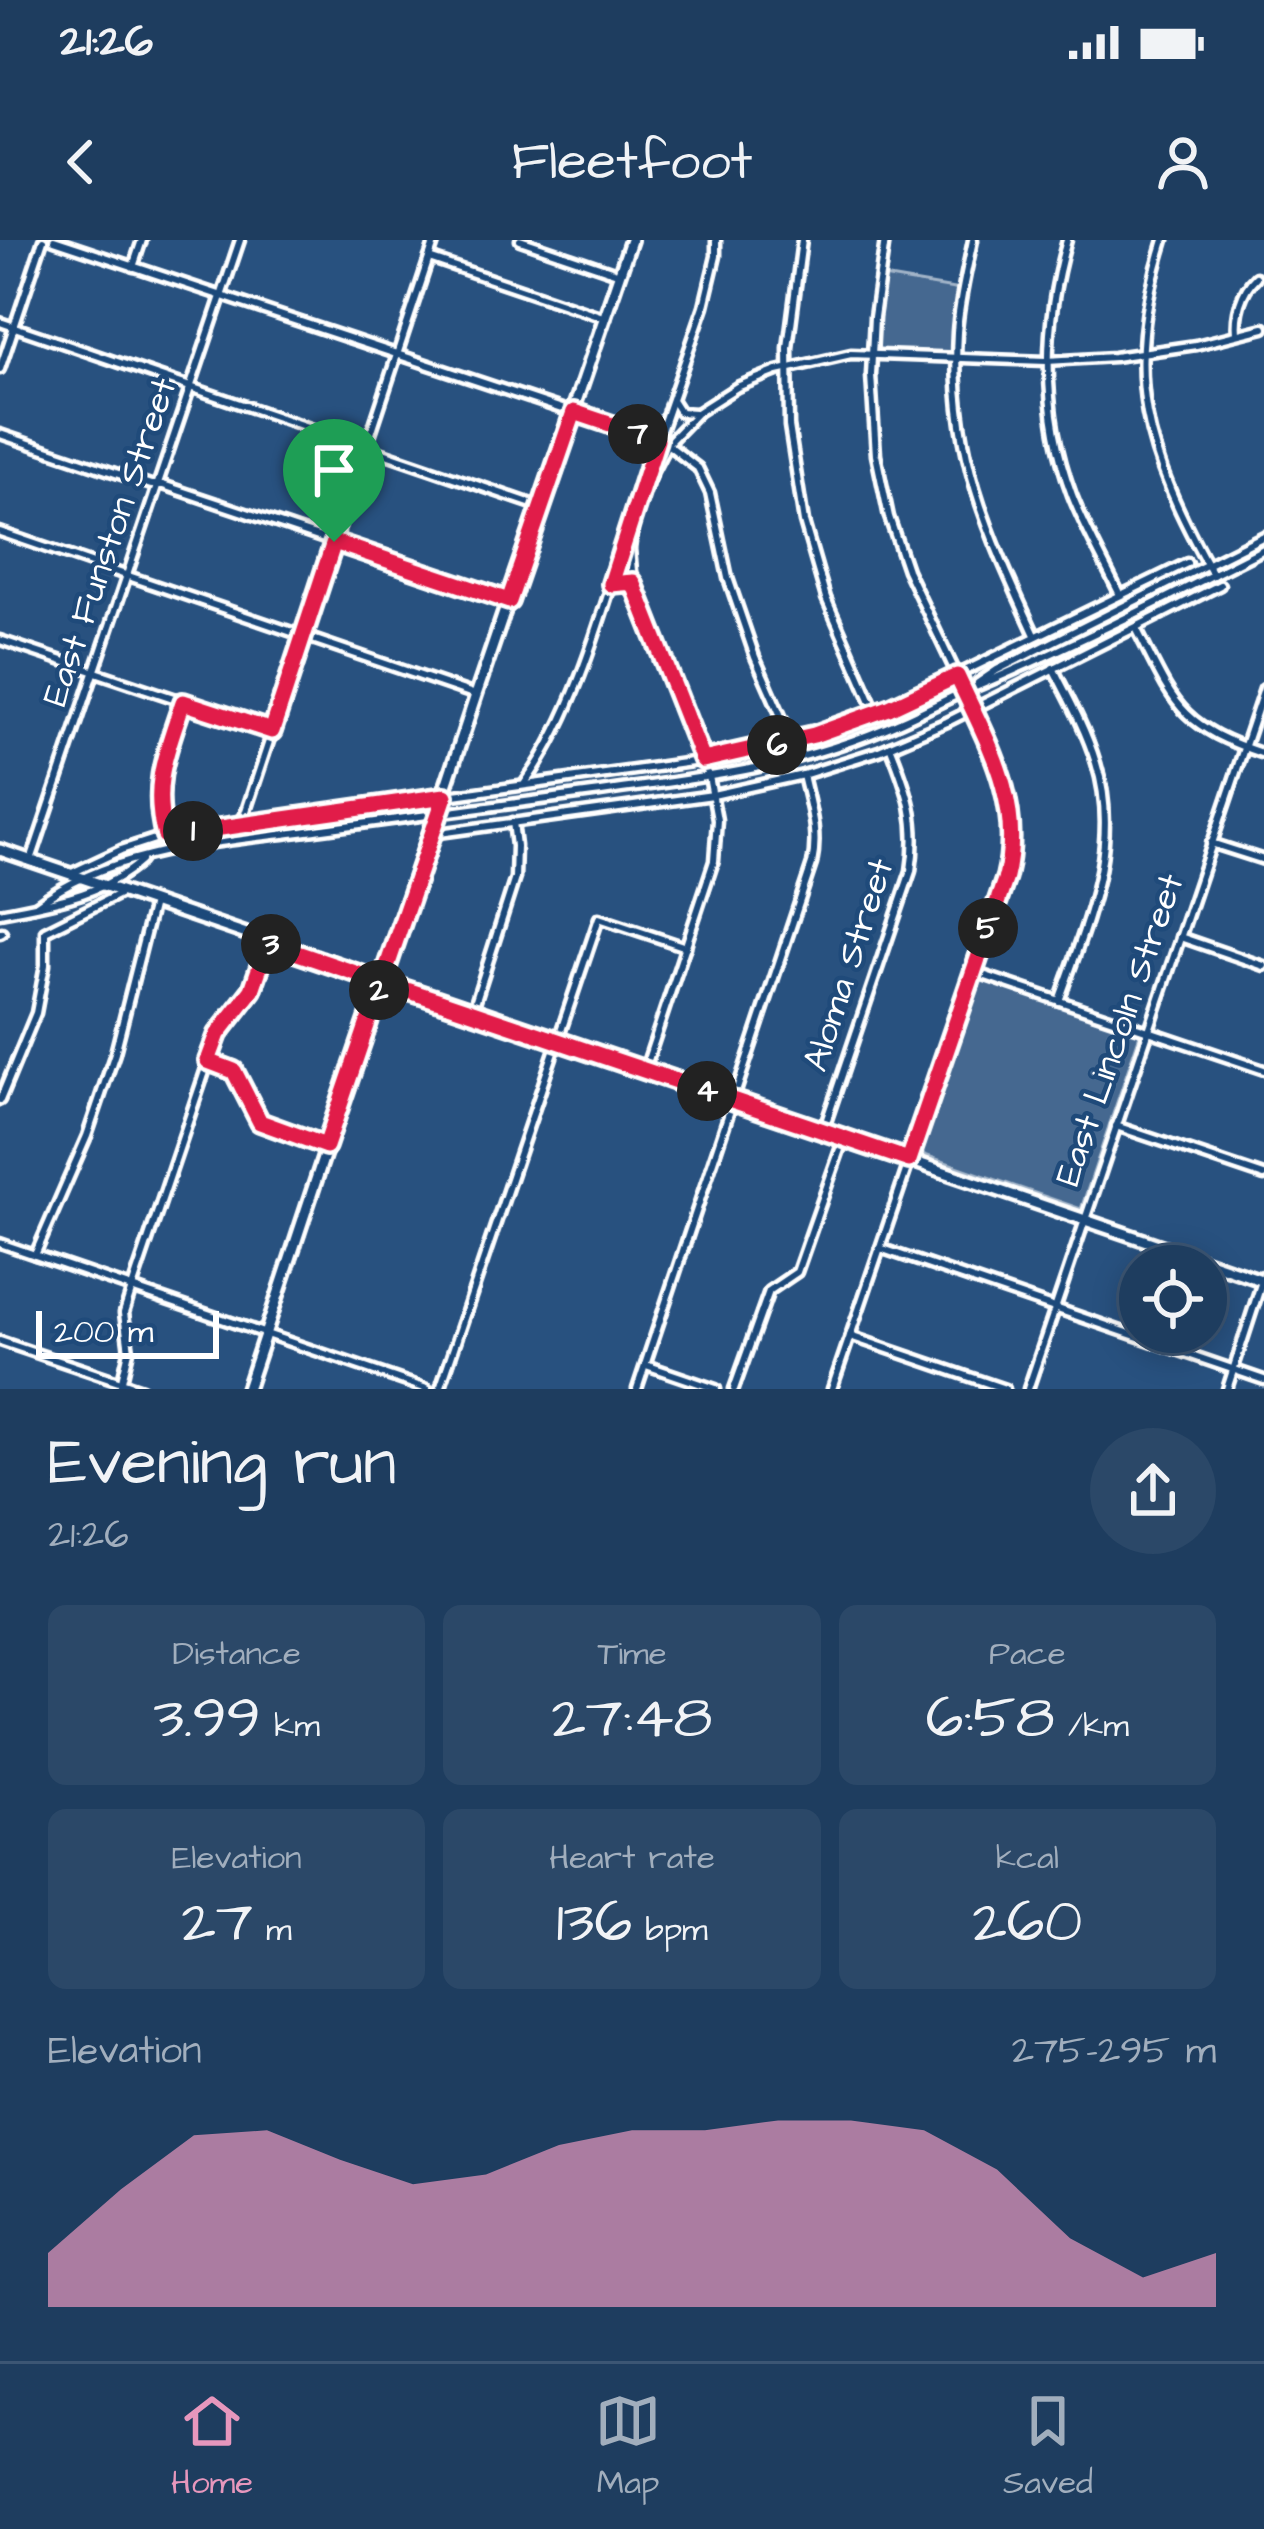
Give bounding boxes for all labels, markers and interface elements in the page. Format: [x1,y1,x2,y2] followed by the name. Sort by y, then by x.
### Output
[60,11,153,73] text: 21:26
[512,125,752,200] text: Fleetfoot
[48,129,114,195] icon: back
[1150,129,1216,195] icon: person
[30,371,190,713] street label: East Funston Street
[608,404,668,464] pin: 7
[628,411,648,457] text: 7
[283,419,385,542] pin
[301,437,367,503] icon: arrive
[747,715,807,775] pin: 6
[767,722,787,768] text: 6
[163,801,223,861] pin: 1
[191,808,195,854] text: 1
[791,852,908,1078] street label: Aloma Street
[1043,867,1198,1193] street label: East Lincoln Street
[958,898,1018,958] pin: 5
[976,905,1000,951] text: 5
[241,914,301,974] pin: 3
[263,921,279,967] text: 3
[349,960,409,1020] pin: 2
[370,967,388,1013] text: 2
[677,1061,737,1121] pin: 4
[696,1068,718,1114] text: 4
[1119,1245,1227,1353] map controls
[1119,1245,1227,1353] button: locate
[36,1305,219,1358] scale bar
[54,1309,153,1355] text: 200 m
[48,1418,396,1510] text: Evening run
[1090,1428,1216,1554] button: share
[48,1509,129,1563] text: 21:26
[173,1631,301,1677] text: Distance
[597,1631,667,1677] text: Time
[989,1631,1066,1677] text: Pace
[153,1677,261,1760] text: 3.99
[551,1677,713,1760] text: 27:48
[926,1677,1055,1760] text: 6:58
[261,1703,320,1749] text: km
[1055,1703,1129,1749] text: /km
[172,1835,302,1881] text: Elevation
[549,1835,715,1881] text: Heart rate
[996,1835,1059,1881] text: kcal
[182,1881,253,1964] text: 27
[556,1881,632,1964] text: 136
[972,1881,1082,1964] text: 260
[253,1907,292,1953] text: m
[632,1907,708,1953] text: bpm
[48,2025,202,2079] text: Elevation
[1012,2025,1216,2079] text: 275–295 m
[171,2388,253,2506] tab: Home
[595,2388,661,2506] tab: Map
[1003,2388,1093,2506] tab: Saved

